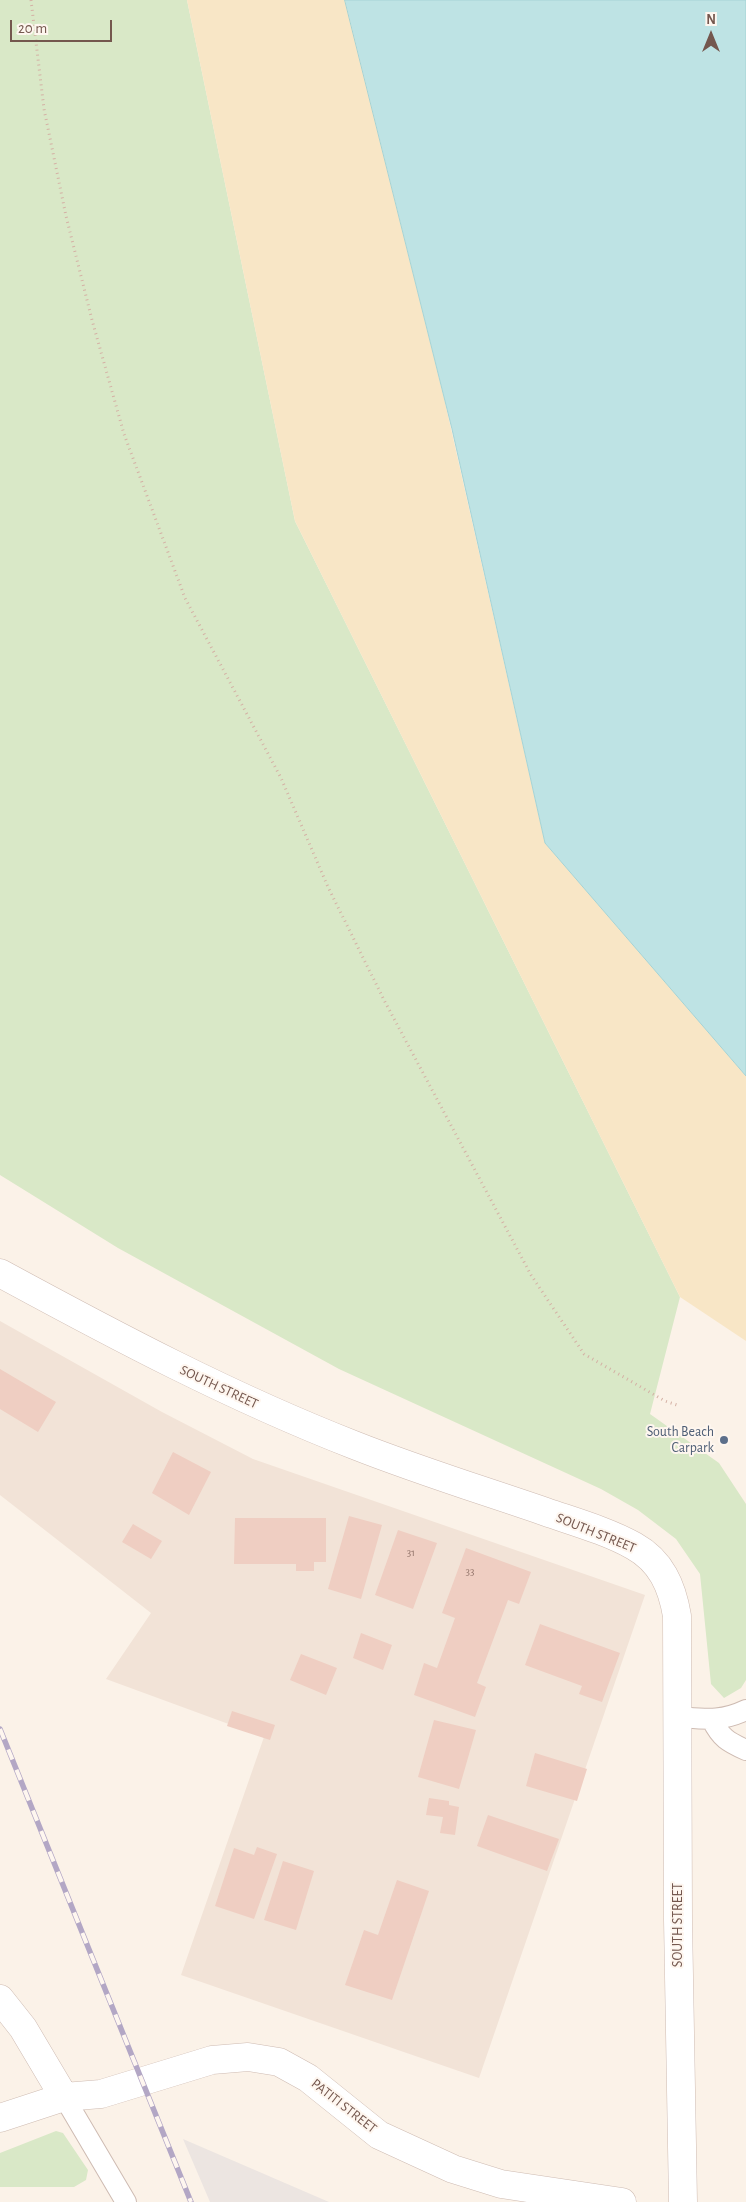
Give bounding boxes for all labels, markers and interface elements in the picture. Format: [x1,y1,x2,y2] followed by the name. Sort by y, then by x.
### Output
[12,10,115,42] scale bar
[686,10,736,60] north arrow
[706,13,716,27] text: N
[18,21,47,36] text: 20 m
[177,1362,261,1412] street label: SOUTH STREET
[647,1424,714,1456] place label: South Beach Carpark
[718,1434,730,1446] marker: South Beach Carpark
[554,1509,638,1557] street label: SOUTH STREET
[407,1546,415,1560] house number: 31
[465,1565,475,1579] house number: 33
[670,1883,686,1967] street label: SOUTH STREET
[308,2075,380,2137] street label: PATITI STREET

